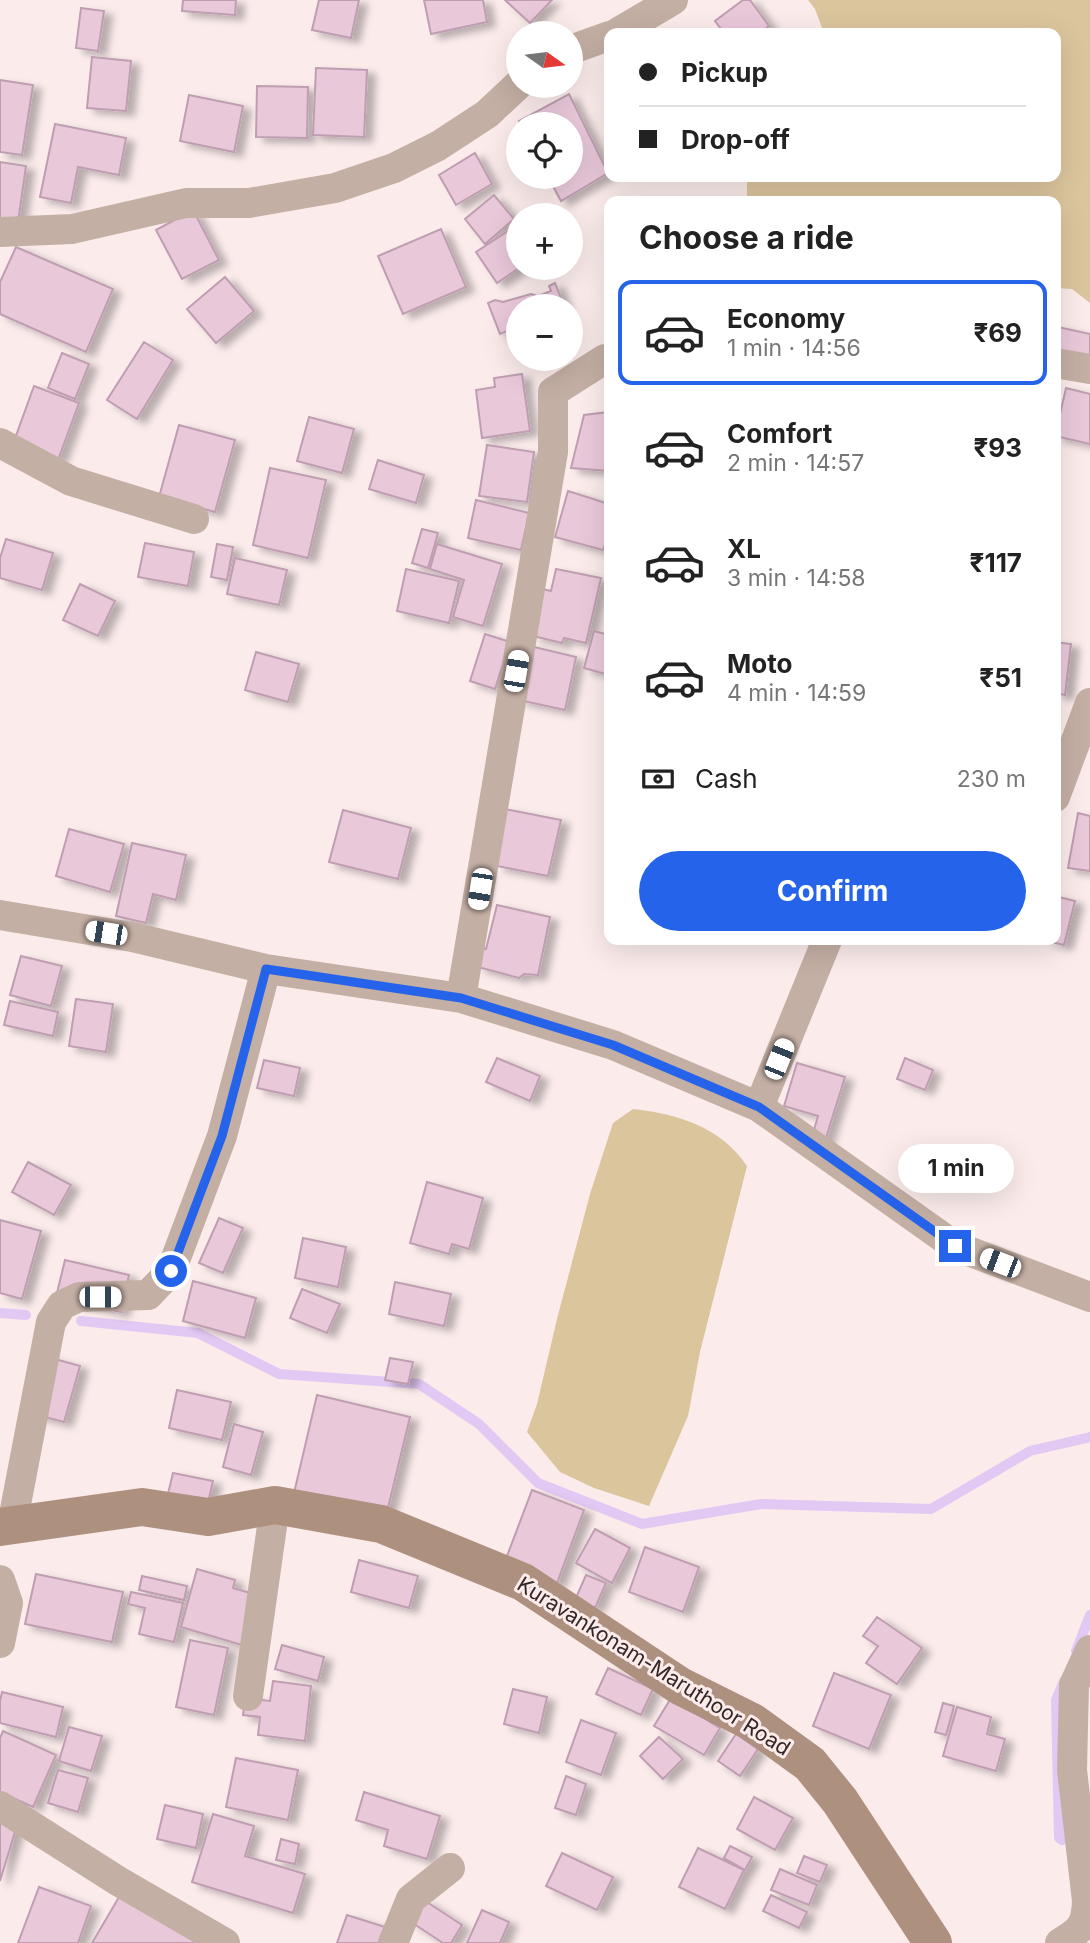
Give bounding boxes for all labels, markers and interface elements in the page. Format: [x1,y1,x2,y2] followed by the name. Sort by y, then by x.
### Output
[506,21,583,98] north arrow
[506,21,583,371] map controls
[681,57,768,88] text: Pickup
[506,112,583,189] button: locate
[681,124,790,155] text: Drop-off
[506,203,583,280] button: +
[639,218,854,257] text: Choose a ride
[506,294,583,371] button: −
[643,301,706,364] icon: car
[727,303,845,334] text: Economy
[973,317,1022,348] text: ₹69
[727,334,861,362] text: 1 min · 14:56
[643,416,706,479] icon: car
[727,418,832,449] text: Comfort
[973,432,1022,463] text: ₹93
[727,449,864,477] text: 2 min · 14:57
[643,531,706,594] icon: car
[727,533,761,564] text: XL
[970,547,1022,578] text: ₹117
[727,564,866,592] text: 3 min · 14:58
[643,646,706,709] icon: car
[503,648,530,694] car
[727,648,792,679] text: Moto
[979,662,1022,693] text: ₹51
[727,679,866,707] text: 4 min · 14:59
[639,760,677,798] icon: cash
[695,763,758,794] text: Cash
[957,765,1026,793] text: 230 m
[639,851,1026,931] button: Confirm
[467,867,494,911] car
[84,919,129,947] car
[762,1036,797,1082] car
[897,1144,1013,1194] callout: 1 min
[928,1154,984,1182] text: 1 min
[939,1230,971,1262] route end
[977,1246,1024,1280] car
[155,1255,187,1287] route start
[80,1287,122,1308] car
[513,1571,795,1761] street label: Kuravankonam-Maruthoor Road

